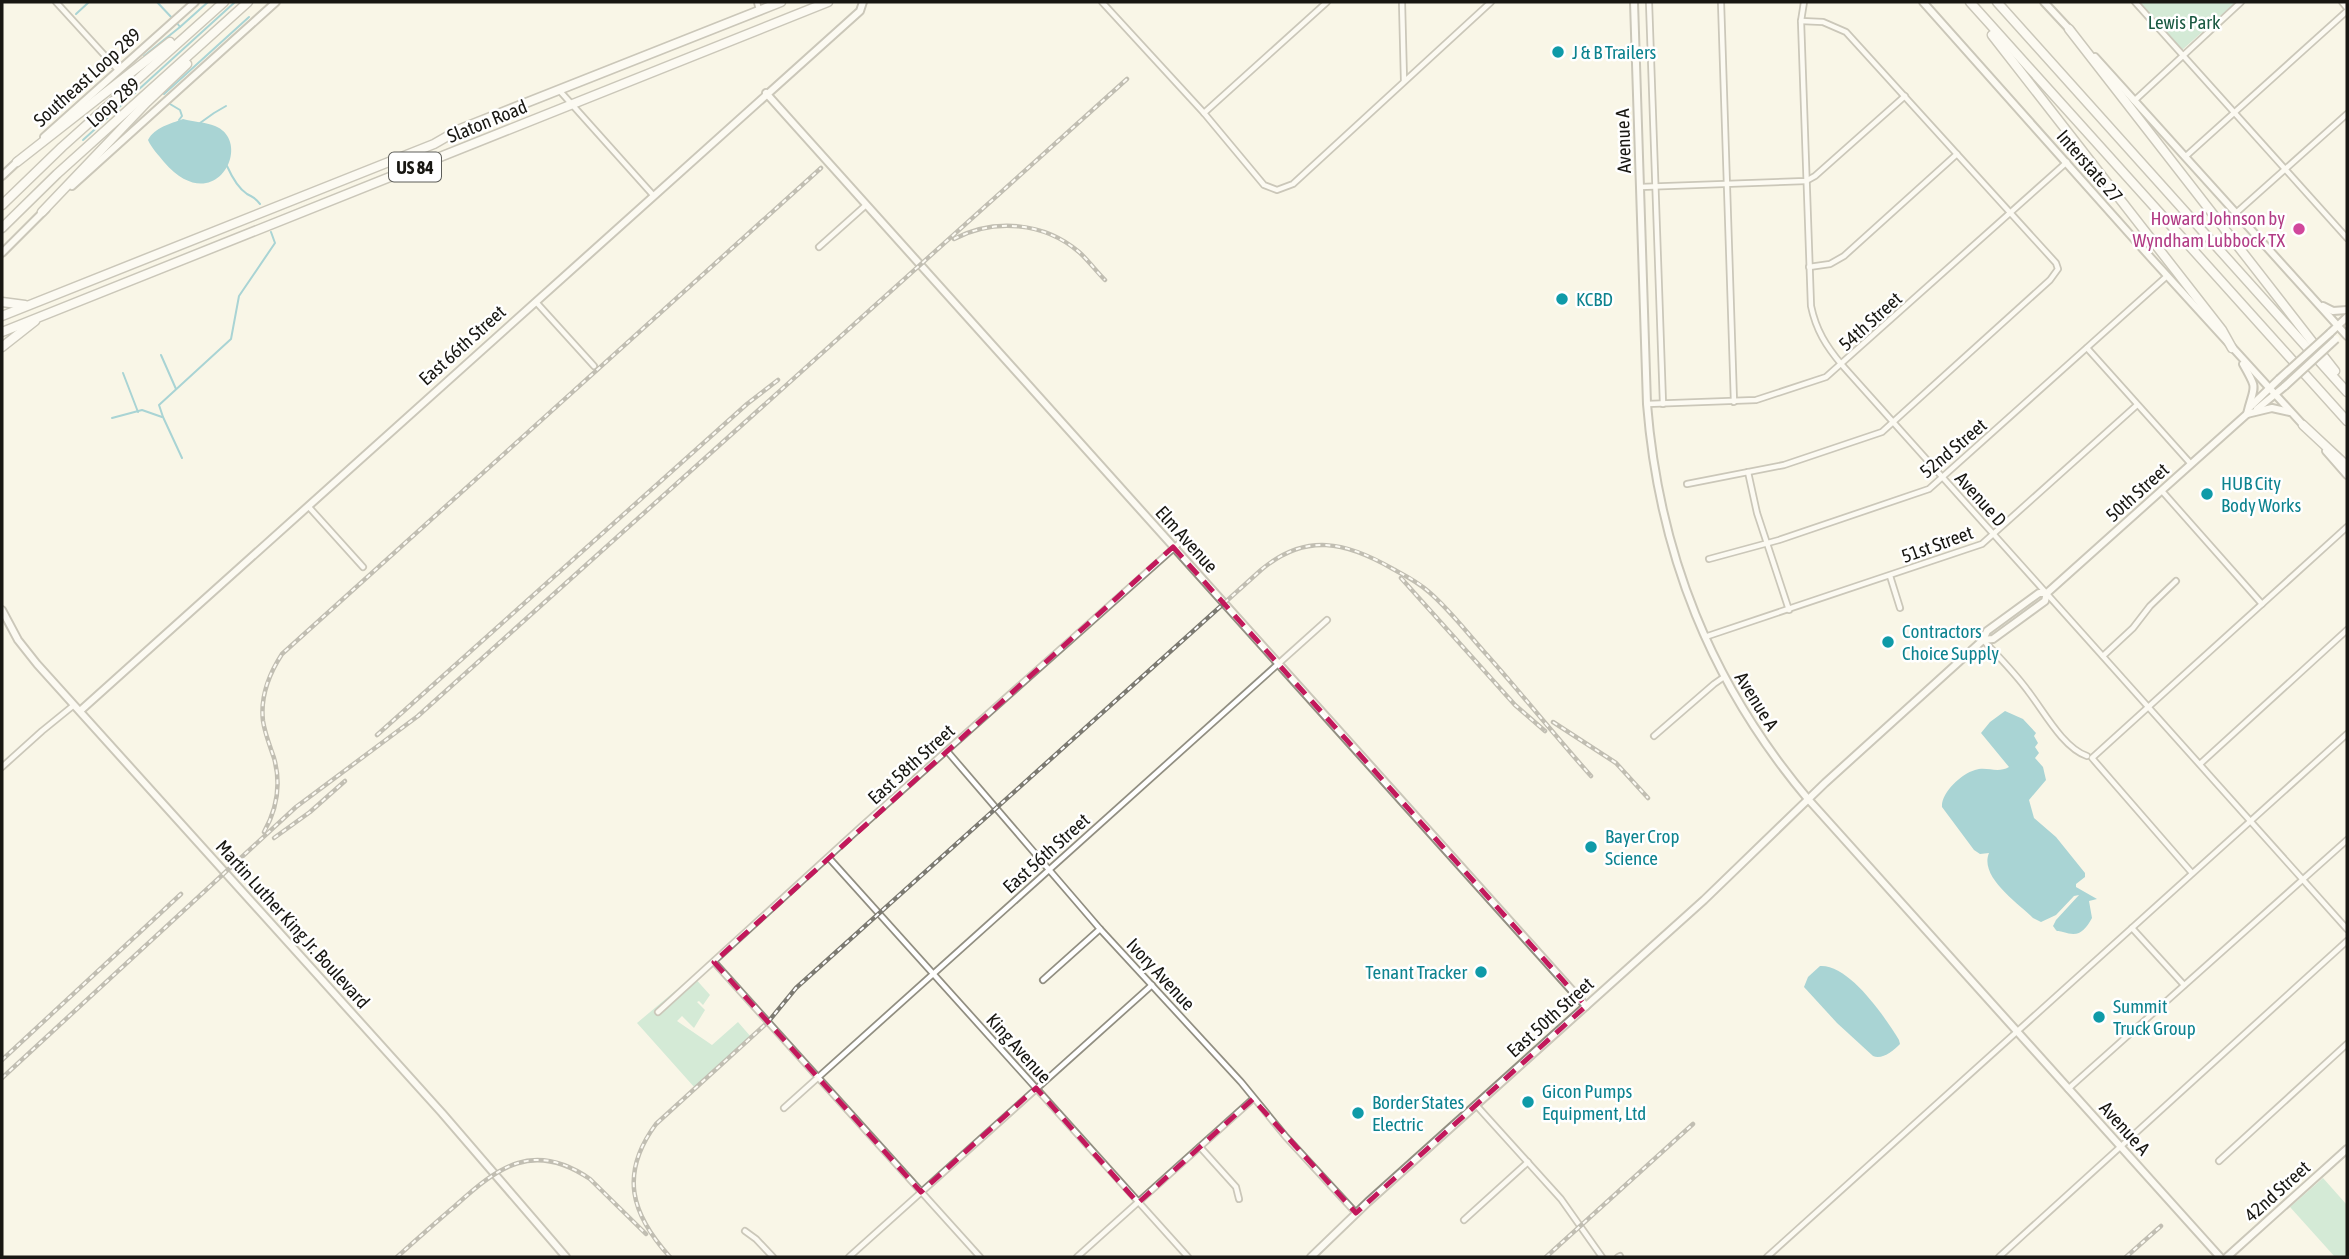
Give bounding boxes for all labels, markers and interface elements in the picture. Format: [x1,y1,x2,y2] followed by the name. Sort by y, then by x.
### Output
[2148,11,2221,33] park label: Lewis Park
[29,23,145,131] street label: Southeast Loop 289
[1572,41,1656,63] place label: J & B Trailers
[1550,44,1566,60] marker: J & B Trailers
[82,72,144,132] street label: Loop 289
[444,95,530,147] street label: Slaton Road
[1611,108,1635,174] street label: Avenue A
[2053,125,2127,207] street label: Interstate 27
[389,152,441,182] road number: US 84
[2132,207,2285,251] place label: Howard Johnson by Wyndham Lubbock TX
[2291,221,2307,237] marker: Howard Johnson by Wyndham Lubbock TX
[1834,287,1906,355] street label: 54th Street
[1576,288,1613,310] place label: KCBD
[1554,291,1570,307] marker: KCBD
[414,301,510,389] street label: East 66th Street
[1915,414,1991,482] street label: 52nd Street
[2101,458,2173,526] street label: 50th Street
[1951,467,2011,531] street label: Avenue D
[2221,472,2301,516] place label: HUB City Body Works
[2199,486,2215,502] marker: HUB City Body Works
[1151,501,1223,577] street label: Elm Avenue
[1898,521,1976,567] street label: 51st Street
[1902,620,1999,664] place label: Contractors Choice Supply
[1880,634,1896,650] marker: Contractors Choice Supply
[1731,668,1784,735] street label: Avenue A
[863,720,959,808] street label: East 58th Street
[998,809,1094,897] street label: East 56th Street
[1605,825,1679,869] place label: Bayer Crop Science
[212,835,374,1013] street label: Martin Luther King Jr. Boulevard
[1583,839,1599,855] marker: Bayer Crop Science
[1122,934,1200,1014] street label: Ivory Avenue
[1365,961,1467,983] place label: Tenant Tracker
[1473,964,1489,980] marker: Tenant Tracker
[1502,973,1598,1061] street label: East 50th Street
[2113,995,2196,1039] place label: Summit Truck Group
[982,1009,1056,1087] street label: King Avenue
[2091,1009,2107,1025] marker: Summit Truck Group
[1542,1080,1646,1124] place label: Gicon Pumps Equipment, Ltd
[1372,1091,1465,1135] place label: Border States Electric
[1520,1094,1536,1110] marker: Gicon Pumps Equipment, Ltd
[2095,1097,2155,1160] street label: Avenue A
[1350,1105,1366,1121] marker: Border States Electric
[2240,1156,2314,1226] street label: 42nd Street

